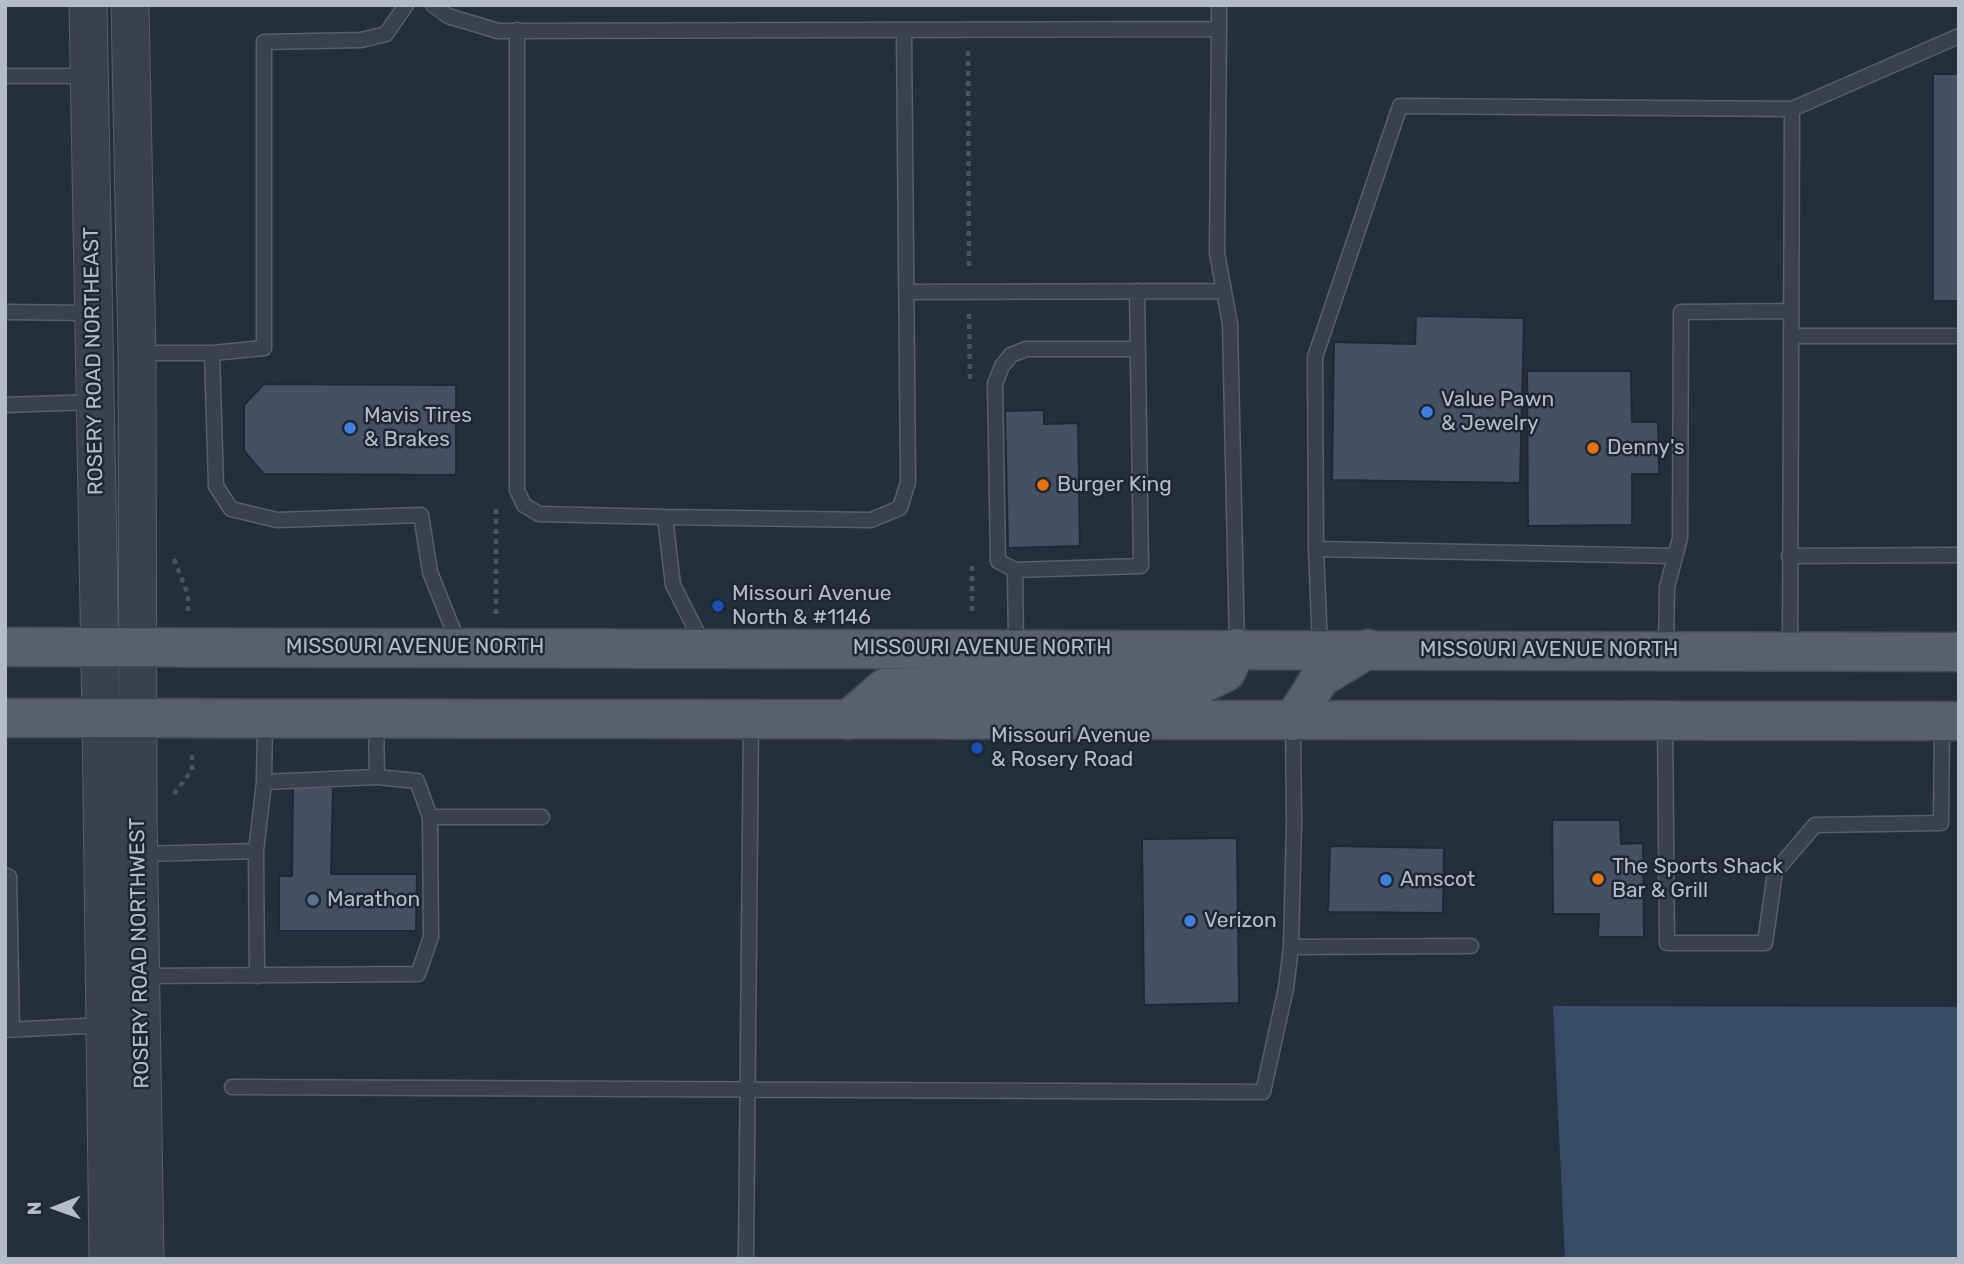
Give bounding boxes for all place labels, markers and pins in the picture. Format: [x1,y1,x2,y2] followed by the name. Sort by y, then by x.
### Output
[1441,387,1554,437] place label: Value Pawn & Jewelry
[364,403,472,453] place label: Mavis Tires & Brakes
[1419,404,1435,420] marker: Value Pawn & Jewelry
[342,420,358,436] marker: Mavis Tires & Brakes
[1607,435,1685,461] place label: Denny's
[1585,440,1601,456] marker: Denny's
[1057,472,1172,498] place label: Burger King
[1035,477,1051,493] marker: Burger King
[732,581,892,631] place label: Missouri Avenue North & #1146
[710,598,726,614] marker: Missouri Avenue North & #1146
[991,723,1151,773] place label: Missouri Avenue & Rosery Road
[969,740,985,756] marker: Missouri Avenue & Rosery Road
[1612,854,1783,904] place label: The Sports Shack Bar & Grill
[1400,867,1475,893] place label: Amscot
[1590,871,1606,887] marker: The Sports Shack Bar & Grill
[1378,872,1394,888] marker: Amscot
[327,887,420,913] place label: Marathon
[305,892,321,908] marker: Marathon
[1204,908,1277,934] place label: Verizon
[1182,913,1198,929] marker: Verizon

